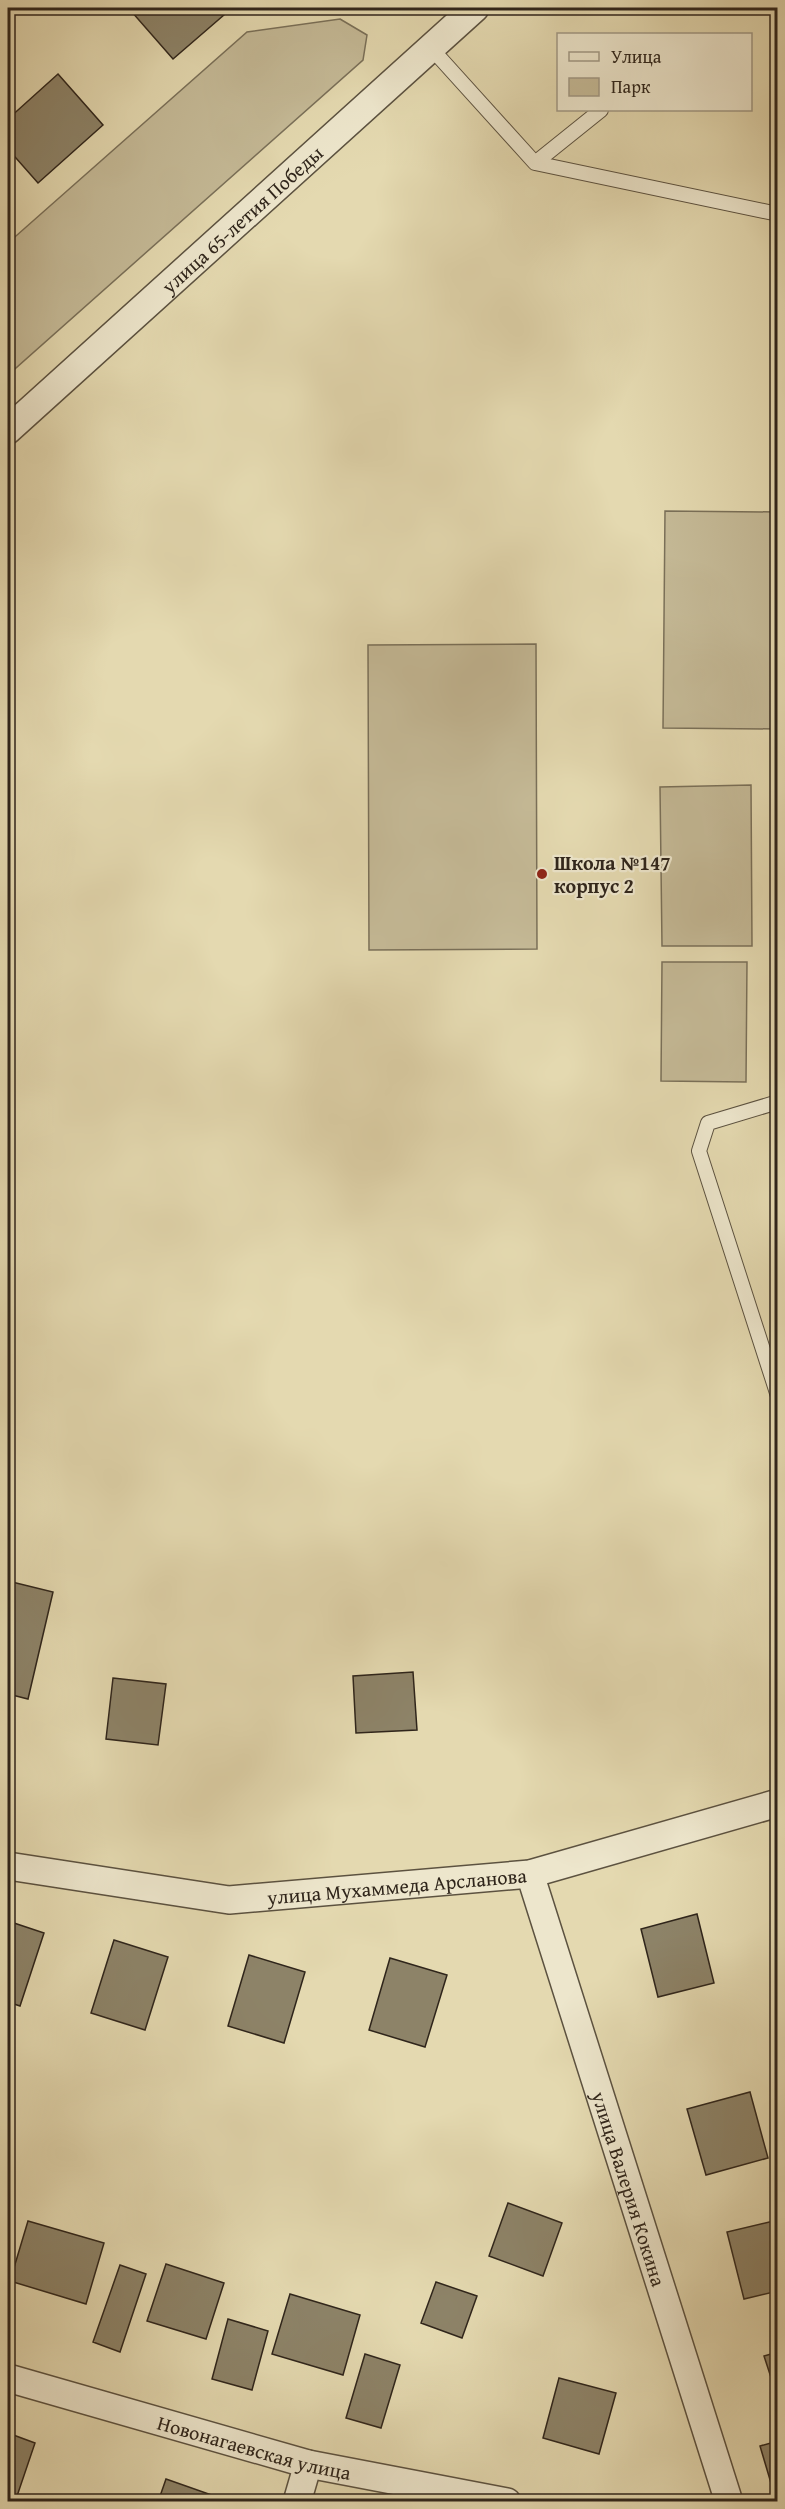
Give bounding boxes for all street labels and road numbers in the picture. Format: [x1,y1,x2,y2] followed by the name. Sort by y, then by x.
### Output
[154,138,329,300] street label: улица 65-летия Победы
[265,1860,528,1911] street label: улица Мухаммеда Арсланова
[585,2086,674,2290] street label: улица Валерия Кокина
[154,2407,354,2486] street label: Новонагаевская улица

